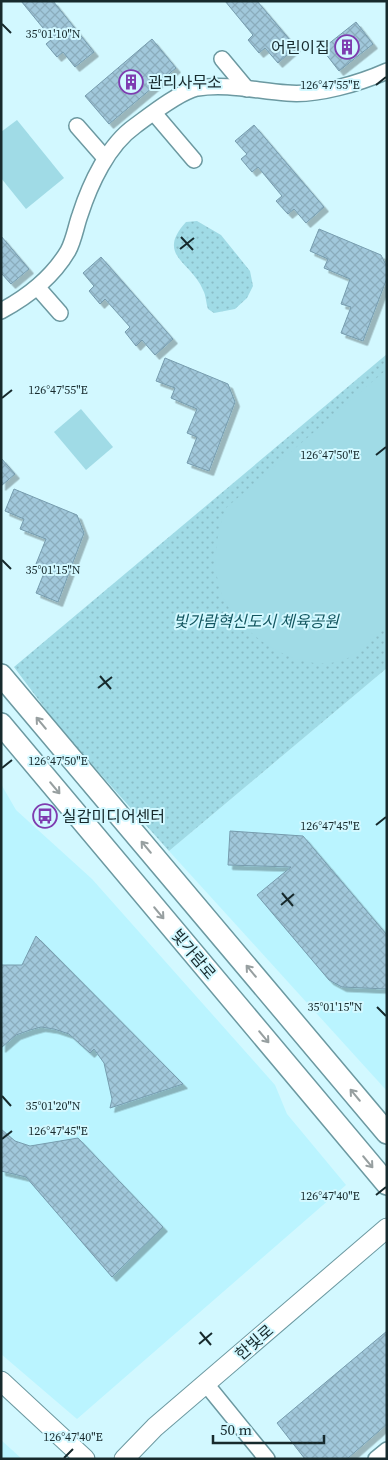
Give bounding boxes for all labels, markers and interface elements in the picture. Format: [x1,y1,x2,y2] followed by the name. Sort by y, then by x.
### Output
[25,26,81,42] text: 35°01'10"N
[334,34,360,60] building icon: 어린이집
[271,36,330,58] place label: 어린이집
[118,69,144,95] building icon: 관리사무소
[148,71,222,93] place label: 관리사무소
[300,77,360,93] text: 126°47'55"E
[28,382,88,398] text: 126°47'55"E
[300,447,360,463] text: 126°47'50"E
[25,562,81,578] text: 35°01'15"N
[173,610,340,632] park label: 빛가람혁신도시 체육공원
[36,716,47,729] one-way arrow
[28,753,88,769] text: 126°47'50"E
[49,781,60,794] one-way arrow
[32,803,58,829] bus stop icon: 실감미디어센터
[62,805,165,827] place label: 실감미디어센터
[300,818,360,834] text: 126°47'45"E
[140,840,152,853] one-way arrow
[154,906,165,919] one-way arrow
[167,924,222,984] street label: 빛가람로
[245,965,256,978] one-way arrow
[307,999,363,1015] text: 35°01'15"N
[258,1030,269,1043] one-way arrow
[350,1089,361,1102] one-way arrow
[25,1098,81,1114] text: 35°01'20"N
[28,1123,88,1139] text: 126°47'45"E
[362,1155,374,1168] one-way arrow
[300,1188,360,1204] text: 126°47'40"E
[230,1319,278,1365] street label: 한빛로
[213,1412,324,1444] scale bar
[220,1419,252,1440] text: 50 m
[43,1429,103,1445] text: 126°47'40"E

